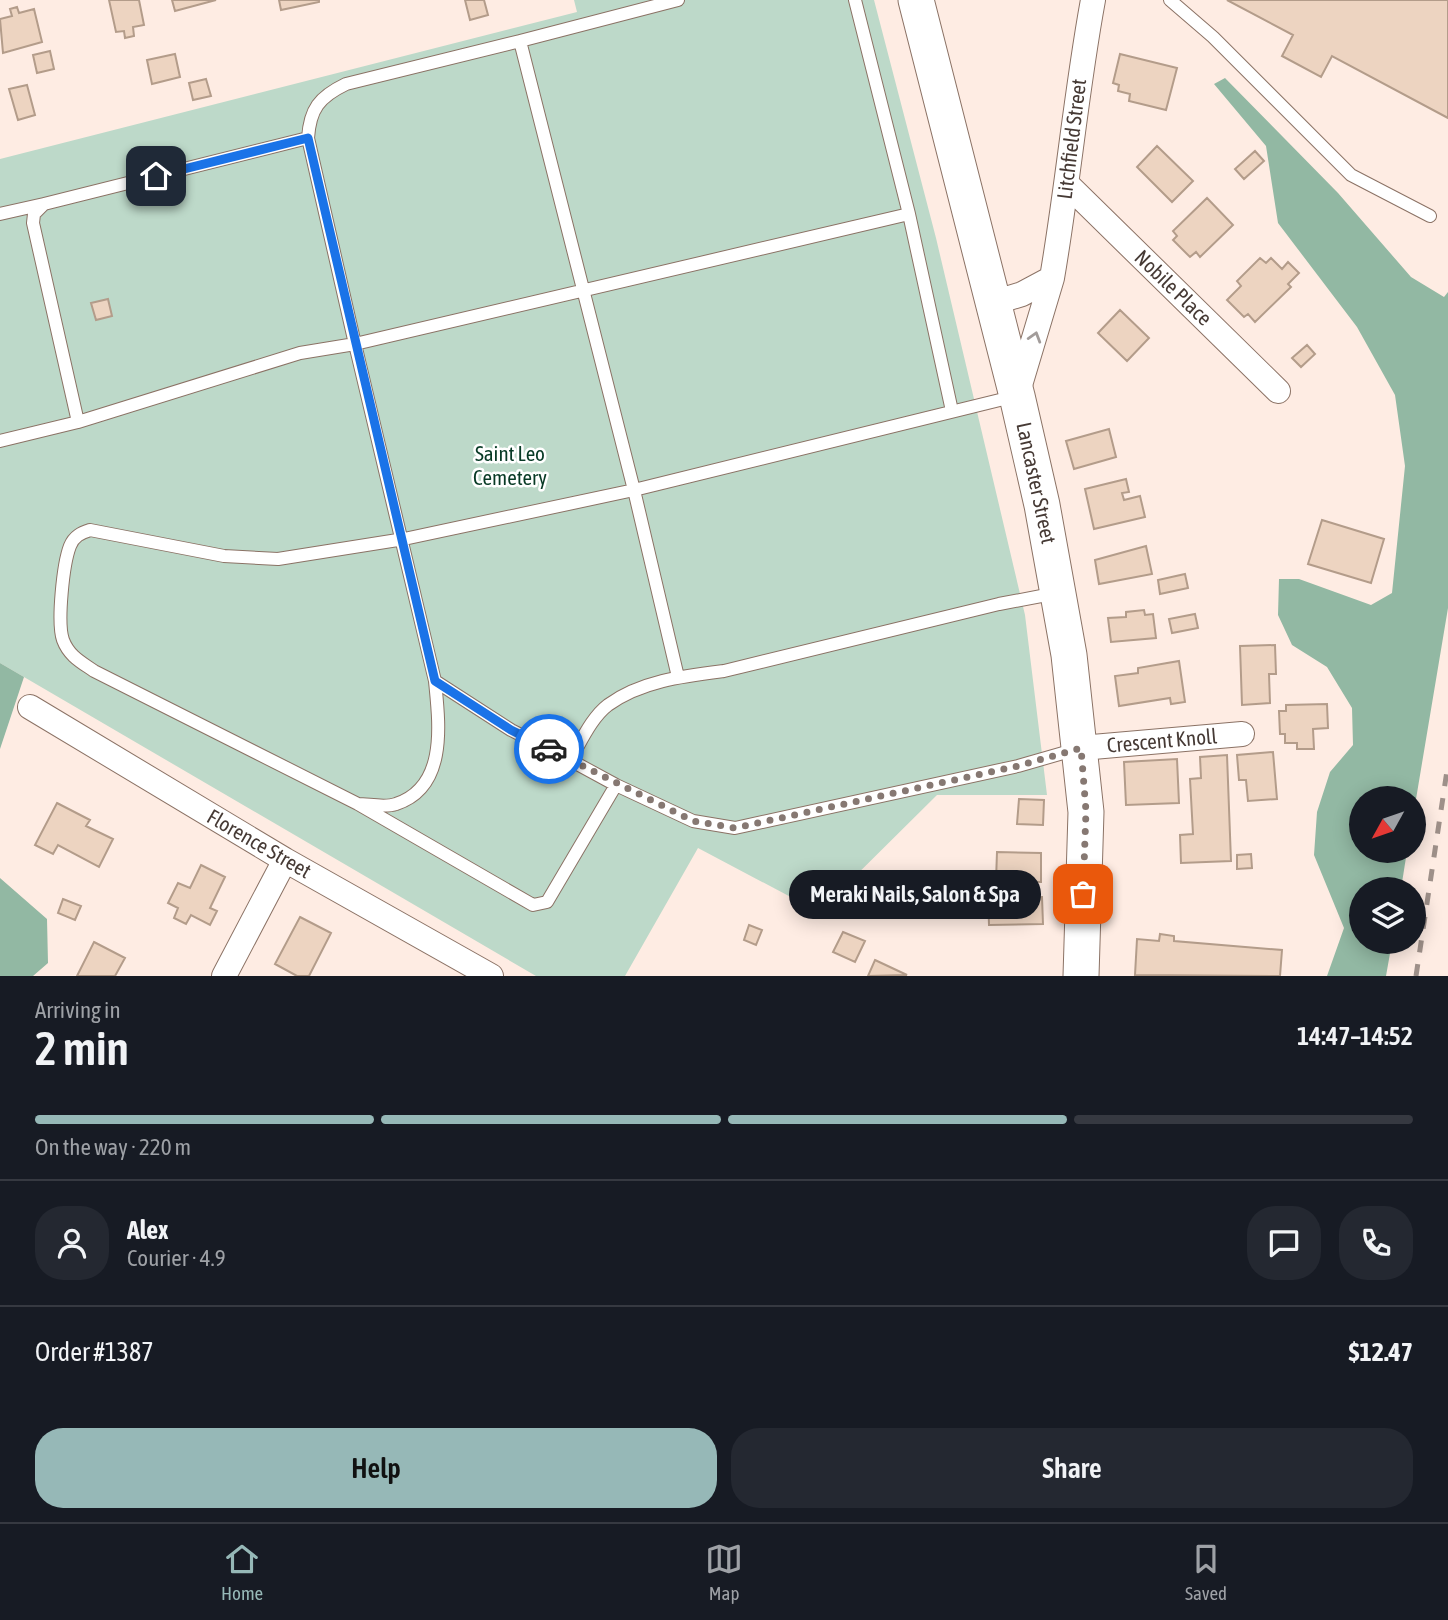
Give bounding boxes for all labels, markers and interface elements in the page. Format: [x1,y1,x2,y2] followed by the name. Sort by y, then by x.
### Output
[1052,77,1090,200] street label: Litchfield Street
[126,146,186,206] pin
[137,157,175,195] icon: home
[1130,245,1217,330] street label: Nobile Place
[1026,331,1041,343] one-way arrow
[1012,420,1062,546] street label: Lancaster Street
[473,441,547,489] park label: Saint Leo Cemetery
[514,714,584,784] courier
[1106,723,1218,757] street label: Crescent Knoll
[530,730,568,768] icon: car
[1349,786,1426,863] north arrow
[1349,786,1426,954] map controls
[203,804,316,882] street label: Florence Street
[1053,864,1113,924] pin
[789,870,1041,918] callout: Meraki Nails, Salon & Spa
[1064,875,1102,913] icon: bag
[1349,877,1426,954] button: layers
[810,881,1020,907] text: Meraki Nails, Salon & Spa
[35,997,121,1023] text: Arriving in
[1297,1021,1413,1051] text: 14:47–14:52
[35,1022,129,1075] text: 2 min
[35,1134,191,1160] text: On the way · 220 m
[35,1206,109,1280] button: person
[1247,1206,1321,1280] button: chat
[1339,1206,1413,1280] button: phone
[127,1215,168,1245] text: Alex
[127,1245,226,1271] text: Courier · 4.9
[35,1337,154,1367] text: Order #1387
[1349,1337,1413,1367] text: $12.47
[35,1428,717,1508] button: Help
[731,1428,1413,1508] button: Share
[221,1540,263,1604] tab: Home
[705,1540,743,1604] tab: Map
[1185,1540,1227,1604] tab: Saved

